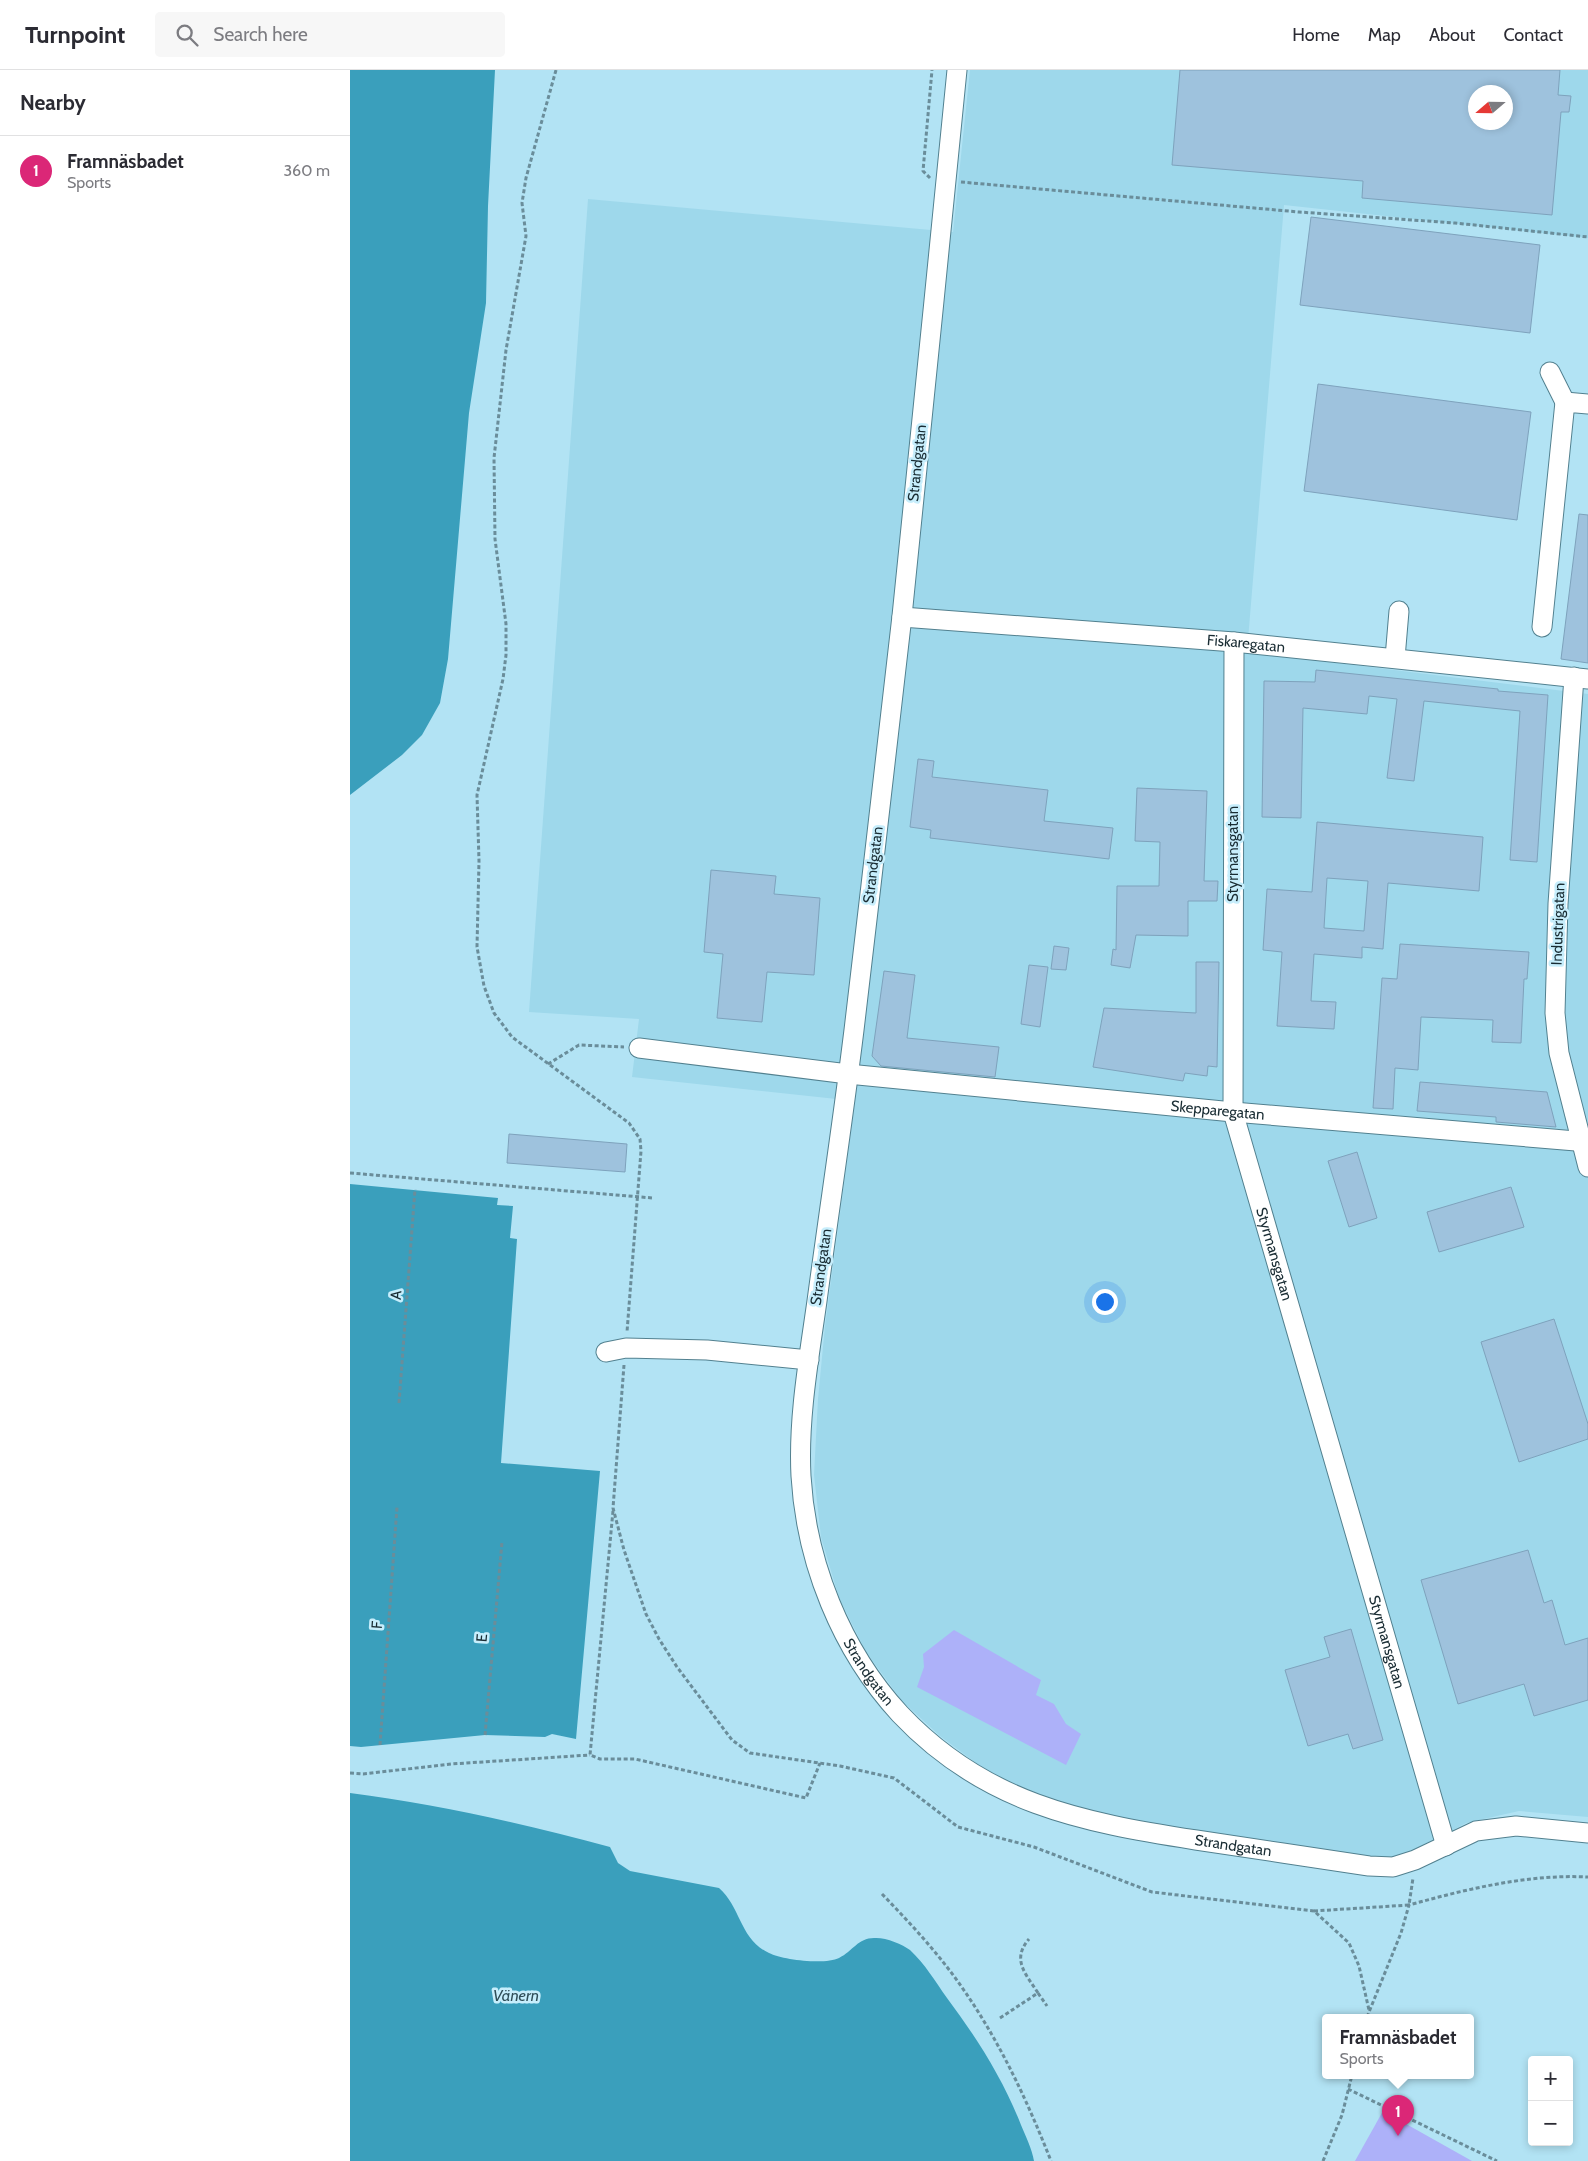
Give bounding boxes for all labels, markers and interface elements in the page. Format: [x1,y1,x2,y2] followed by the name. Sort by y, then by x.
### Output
[155,12,505,57] search box
[25,20,125,49] text: Turnpoint
[173,21,201,49] icon: search
[213,23,308,46] text: Search here
[1292,24,1340,46] text: Home
[1368,24,1401,46] text: Map
[1429,24,1475,46] text: About
[1503,24,1563,46] text: Contact
[1468,85,1513,130] north arrow
[20,90,86,115] text: Nearby
[67,150,184,173] text: Framnäsbadet
[33,161,39,180] text: 1
[283,161,330,180] text: 360 m
[67,173,111,192] text: Sports
[904,424,930,502] street label: Strandgatan
[1206,631,1286,656] street label: Fiskaregatan
[1224,806,1242,902] street label: Styrmansgatan
[859,826,887,904] street label: Strandgatan
[1548,882,1568,966] street label: Industrigatan
[1170,1097,1265,1124] street label: Skepparegatan
[1252,1205,1296,1303] street label: Styrmansgatan
[807,1227,835,1307] street label: Strandgatan
[387,1289,405,1300] street label: A
[1092,1289,1118,1315] your location
[1365,1593,1409,1691] street label: Styrmansgatan
[368,1620,386,1630] street label: F
[473,1633,491,1643] street label: E
[839,1635,898,1709] street label: Strandgatan
[1194,1831,1273,1860] street label: Strandgatan
[493,1986,539,2005] water label: Vänern
[1322,2014,1474,2079] popup
[1340,2026,1456,2049] text: Framnäsbadet
[1340,2049,1384,2068] text: Sports
[1528,2056,1573,2146] map controls
[1528,2056,1573,2101] button: +
[1382,2095,1414,2136] pin: 1
[1528,2101,1573,2146] button: −

